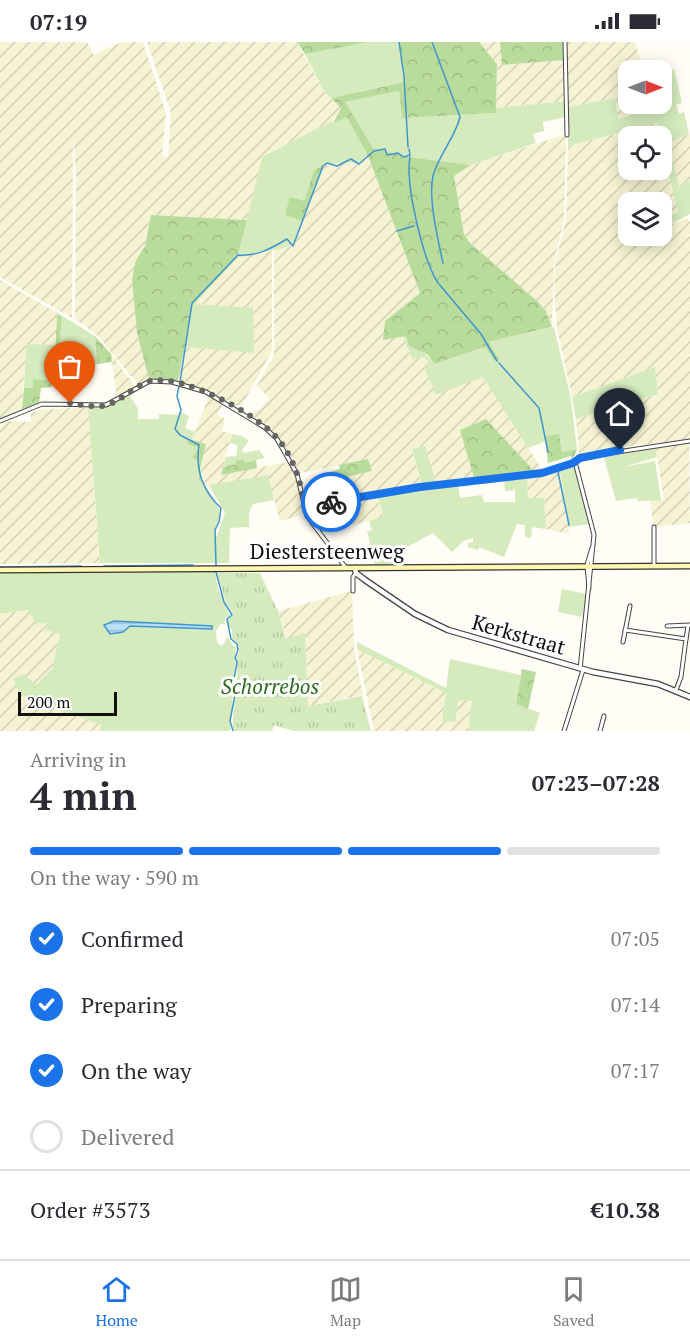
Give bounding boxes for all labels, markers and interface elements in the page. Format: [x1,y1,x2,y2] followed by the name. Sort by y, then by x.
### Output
[30,7,87,36] text: 07:19
[618,60,672,114] north arrow
[618,60,672,246] map controls
[618,126,672,180] button: locate
[618,192,672,246] button: layers
[44,341,95,403] pin
[53,350,86,383] icon: bag
[594,388,645,450] pin
[603,397,636,430] icon: home
[301,472,361,532] courier
[315,486,348,519] icon: bike
[250,537,405,565] street label: Diestersteenweg
[469,607,569,661] street label: Kerkstraat
[221,672,319,700] park label: Schorrebos
[18,689,117,716] scale bar
[27,691,70,713] text: 200 m
[30,746,126,773] text: Arriving in
[532,768,660,797] text: 07:23–07:28
[30,769,137,821] text: 4 min
[30,864,199,891] text: On the way · 590 m
[30,922,63,955] icon: check
[81,924,184,953] text: Confirmed
[611,925,660,952] text: 07:05
[30,988,63,1021] icon: check
[81,990,177,1019] text: Preparing
[611,991,660,1018] text: 07:14
[30,1054,63,1087] icon: check
[81,1056,191,1085] text: On the way
[611,1057,660,1084] text: 07:17
[81,1122,174,1151] text: Delivered
[30,1195,150,1224] text: Order #3573
[591,1195,660,1224] text: €10.38
[96,1273,138,1331] tab: Home
[329,1273,362,1331] tab: Map
[553,1273,594,1331] tab: Saved

